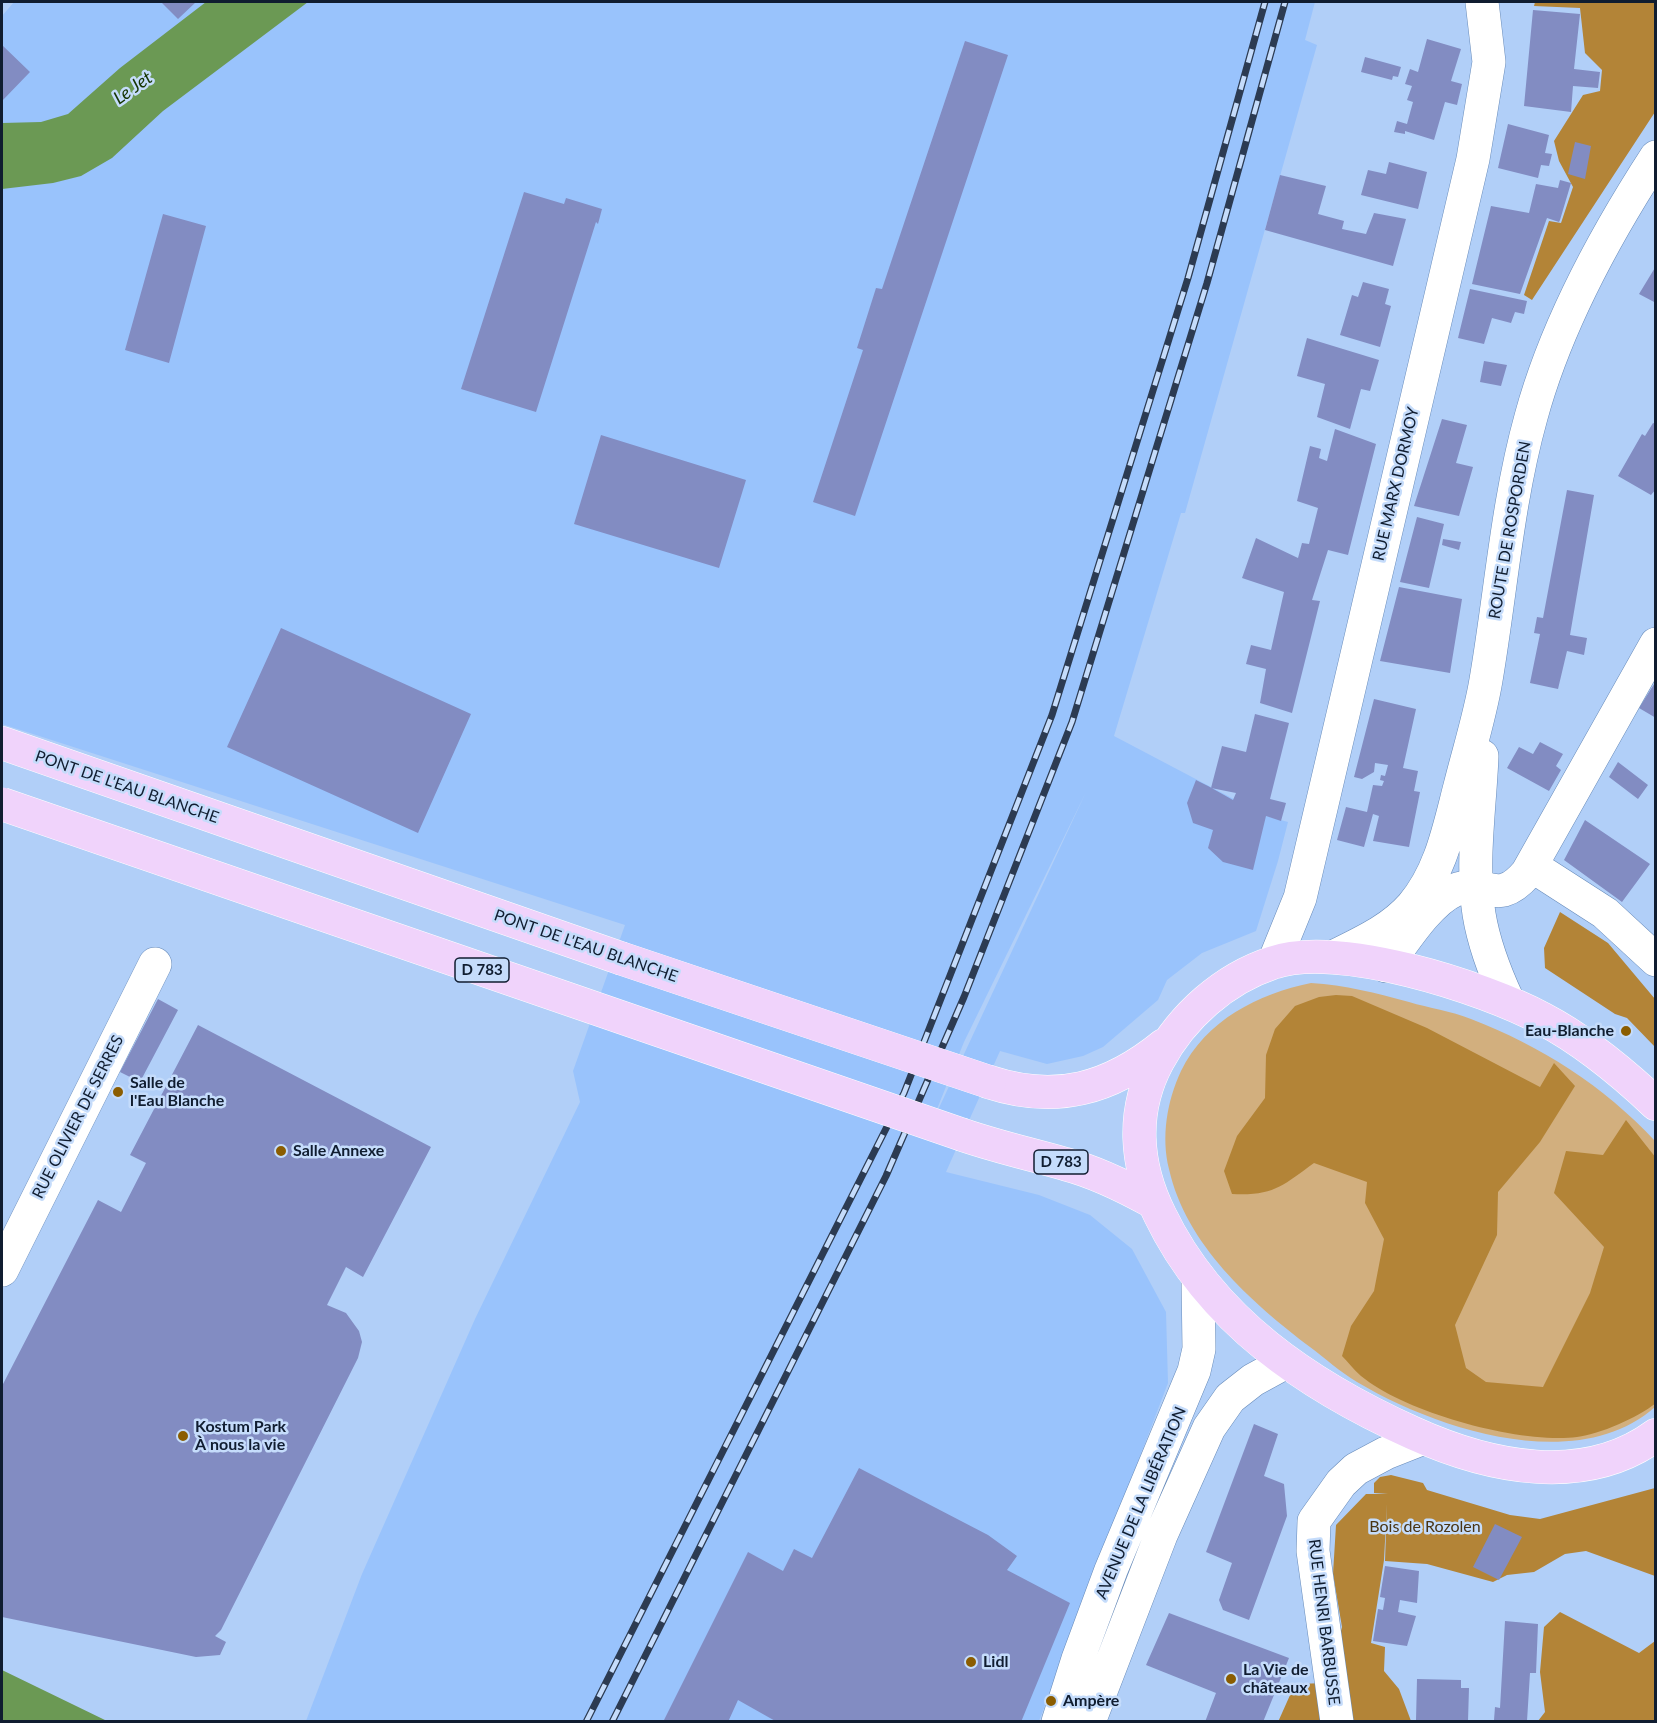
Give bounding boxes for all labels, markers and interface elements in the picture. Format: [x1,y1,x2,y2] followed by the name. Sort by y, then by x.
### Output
[109,67,157,109] water label: Le Jet
[1369,405,1423,563] street label: RUE MARX DORMOY
[1485,440,1535,620] street label: ROUTE DE ROSPORDEN
[33,747,221,827] street label: PONT DE L'EAU BLANCHE
[492,906,680,986] street label: PONT DE L'EAU BLANCHE
[455,958,509,982] road number: D 783
[1525,1021,1614,1041] place label: Eau-Blanche
[1619,1024,1633,1038] marker: Eau-Blanche
[28,1032,128,1202] street label: RUE OLIVIER DE SERRES
[130,1073,224,1111] place label: Salle de l'Eau Blanche
[111,1085,125,1099] marker: Salle de l'Eau Blanche
[293,1141,384,1161] place label: Salle Annexe
[274,1144,288,1158] marker: Salle Annexe
[1034,1150,1088,1174] road number: D 783
[1092,1404,1190,1602] street label: AVENUE DE LA LIBÉRATION
[195,1417,286,1455] place label: Kostum Park À nous la vie
[176,1429,190,1443] marker: Kostum Park À nous la vie
[1369,1517,1481,1537] park label: Bois de Rozolen
[1304,1538,1344,1706] street label: RUE HENRI BARBUSSE
[983,1652,1008,1672] place label: Lidl
[964,1655,978,1669] marker: Lidl
[1243,1660,1309,1698] place label: La Vie de châteaux
[1224,1672,1238,1686] marker: La Vie de châteaux
[1063,1691,1119,1711] place label: Ampère
[1044,1694,1058,1708] marker: Ampère

